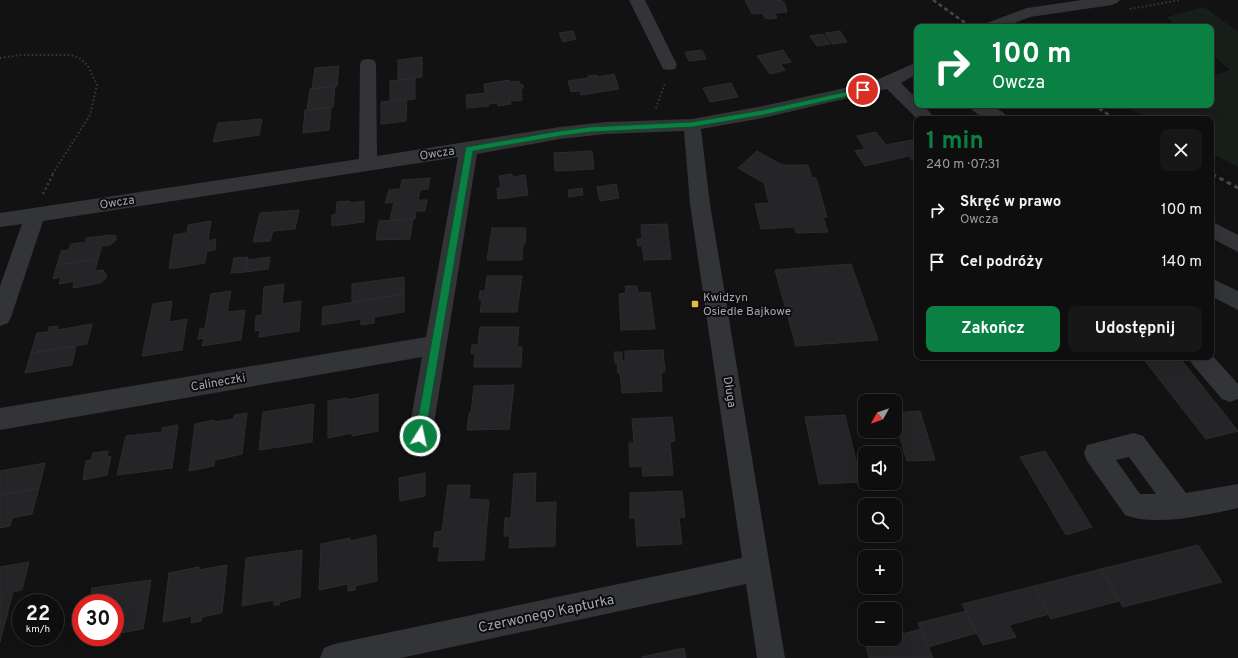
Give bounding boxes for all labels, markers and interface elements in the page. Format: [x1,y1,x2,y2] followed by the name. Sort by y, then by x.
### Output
[992,37,1072,73] text: 100 m
[926,40,978,92] icon: right
[992,72,1045,95] text: Owcza
[846,73,880,107] pin
[852,79,874,101] icon: arrive
[926,127,984,157] text: 1 min
[1160,129,1202,171] button: close
[418,143,456,165] street label: Owcza
[926,157,1000,173] text: 240 m · 07:31
[98,192,136,214] street label: Owcza
[960,193,1061,212] text: Skręć w prawo
[926,199,948,221] icon: right
[1161,201,1202,220] text: 100 m
[960,212,998,228] text: Owcza
[926,251,948,273] icon: arrive
[960,253,1043,272] text: Cel podróży
[1162,253,1202,272] text: 140 m
[703,290,791,320] place label: Kwidzyn Osiedle Bajkowe
[690,299,700,309] marker: Kwidzyn Osiedle Bajkowe
[926,306,1060,352] button: Zakończ
[1068,306,1202,352] button: Udostępnij
[190,370,247,396] street label: Calineczki
[719,375,739,409] street label: Długa
[858,394,902,438] north arrow
[858,394,902,646] map controls
[399,415,441,457] position arrow
[858,446,902,490] button: sound
[858,498,902,542] button: search
[858,550,902,594] button: +
[477,592,616,637] street label: Czerwonego Kapturka
[72,594,124,646] speed limit sign: 30
[26,602,50,628] text: 22
[858,602,902,646] button: −
[26,623,50,636] text: km/h

